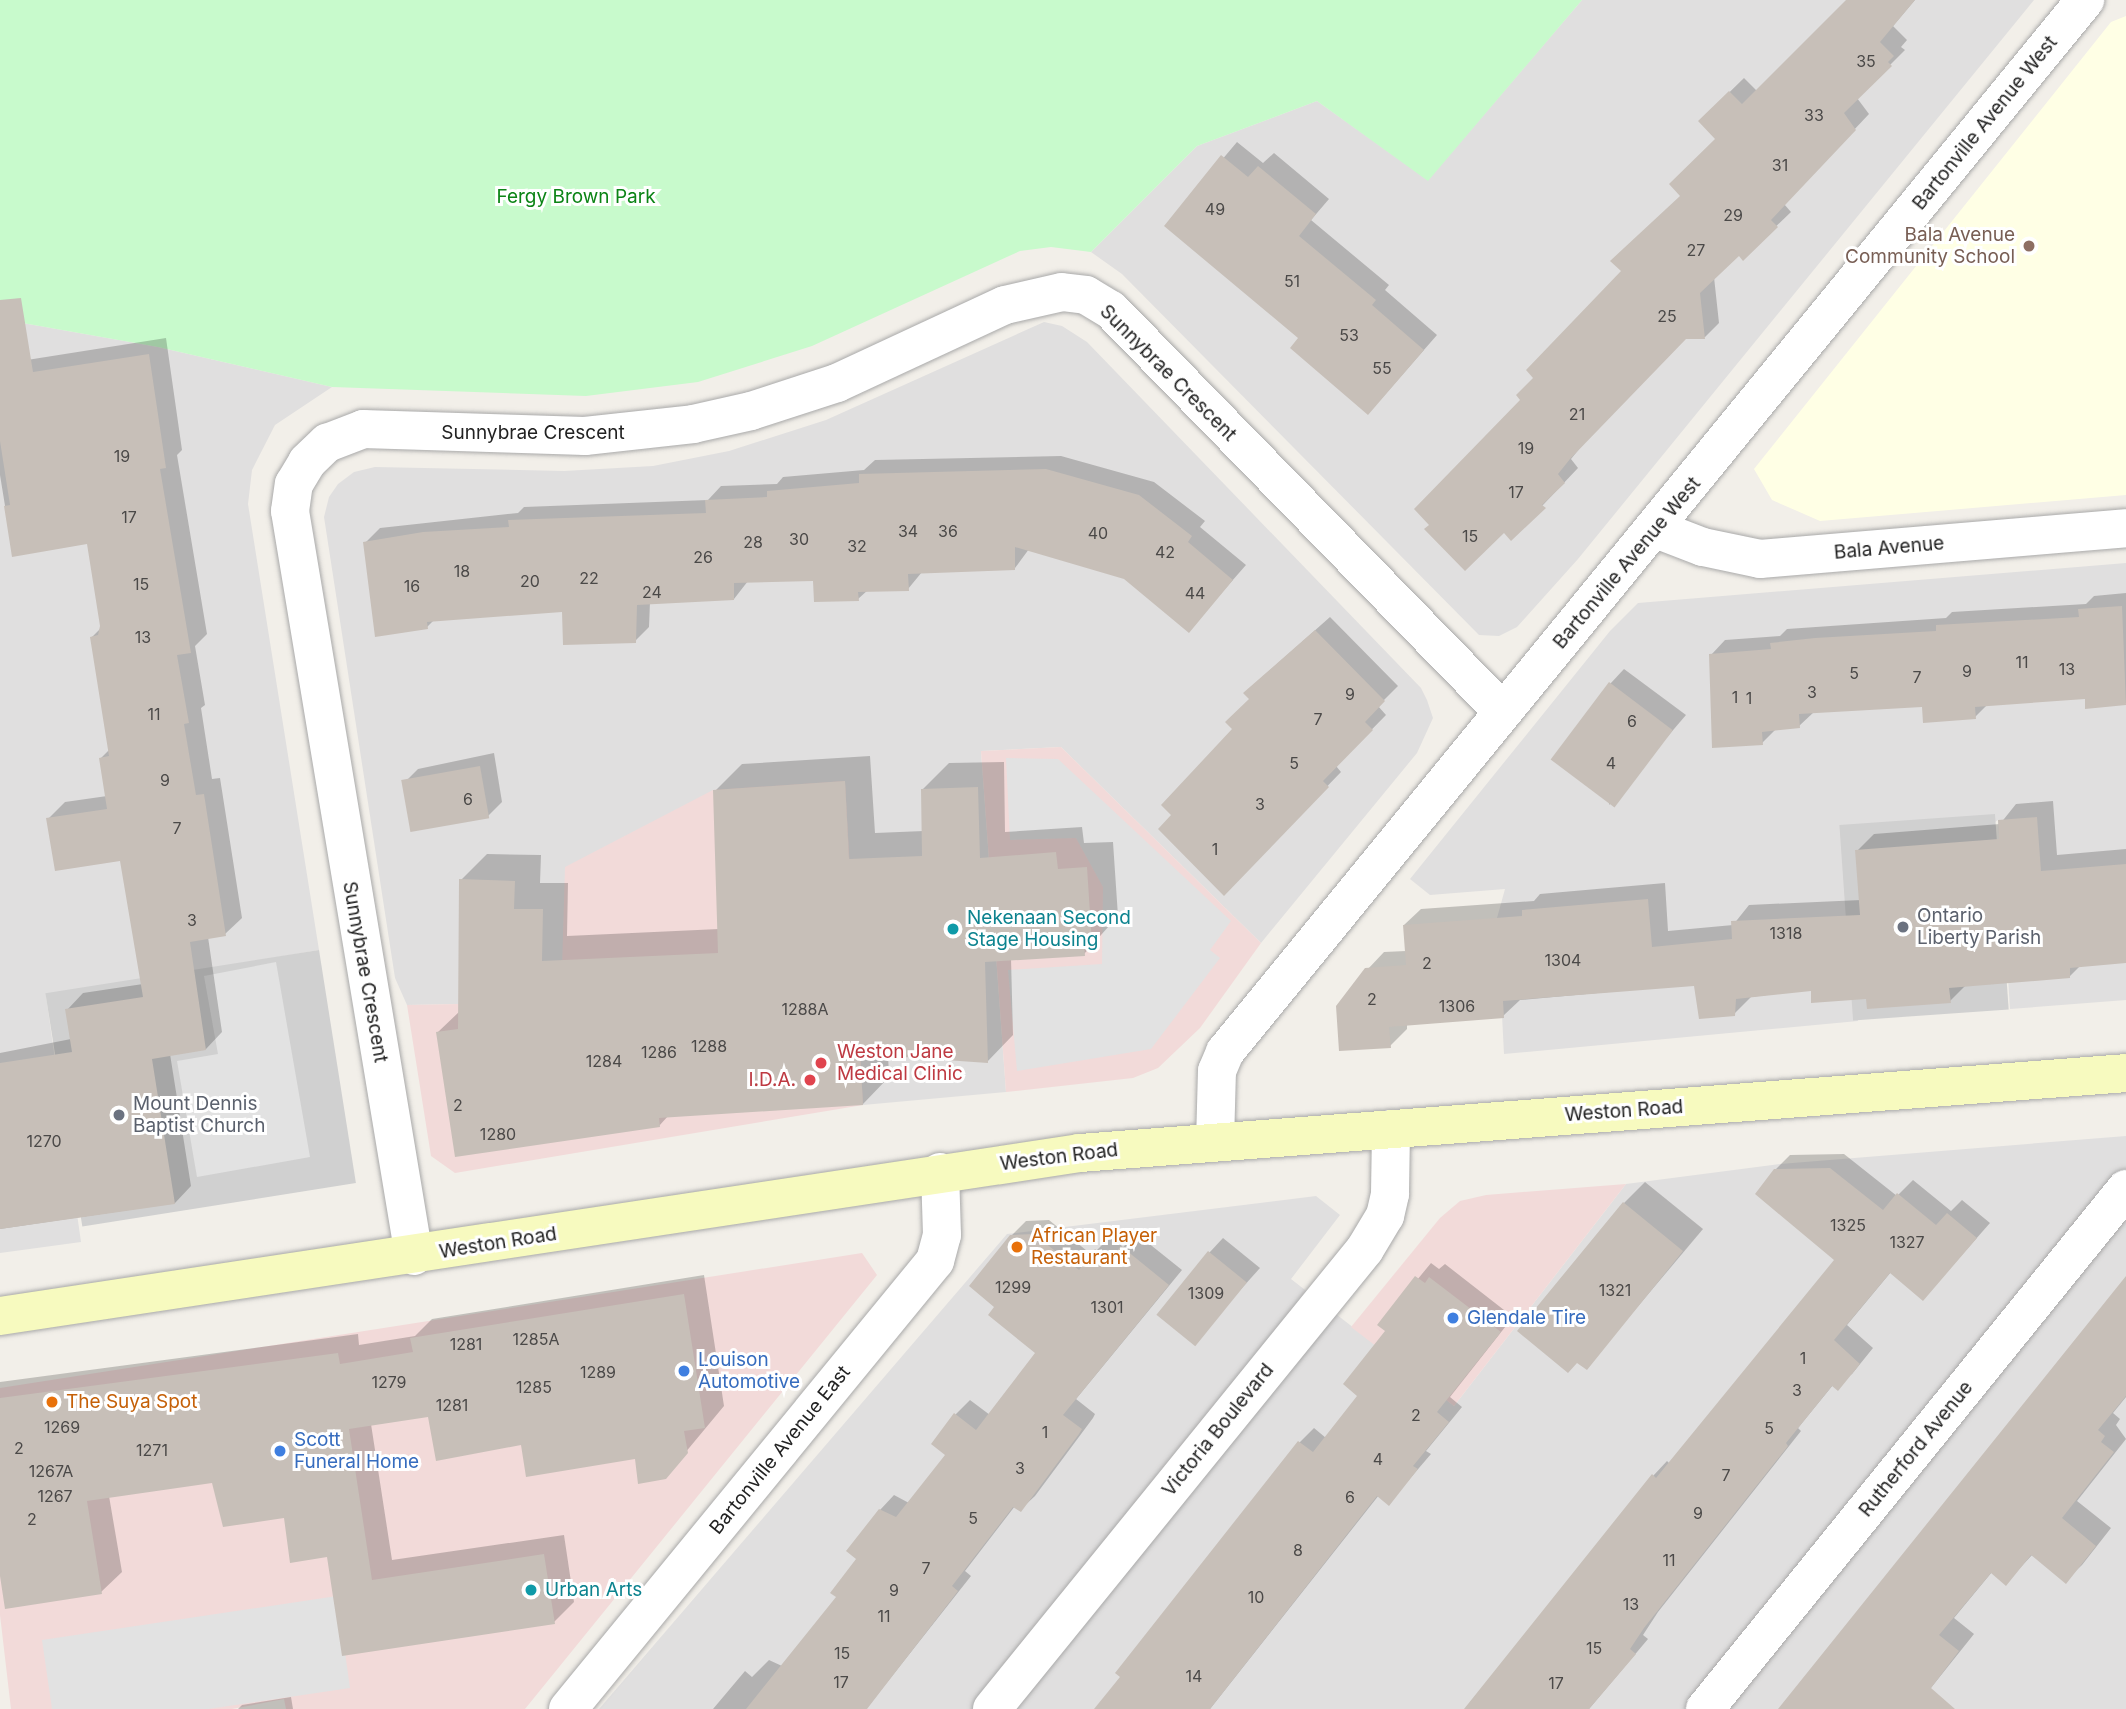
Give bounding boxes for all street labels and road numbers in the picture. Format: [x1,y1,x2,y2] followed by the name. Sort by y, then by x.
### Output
[1908,32,2062,214] street label: Bartonville Avenue West
[1095,300,1241,446] street label: Sunnybrae Crescent
[441,422,625,444] street label: Sunnybrae Crescent
[1549,473,1705,653] street label: Bartonville Avenue West
[1833,532,1945,564] street label: Bala Avenue
[338,880,392,1064] street label: Sunnybrae Crescent
[1564,1095,1684,1127] street label: Weston Road
[999,1138,1119,1176] street label: Weston Road
[438,1222,558,1264] street label: Weston Road
[1157,1359,1279,1501] street label: Victoria Boulevard
[705,1361,855,1539] street label: Bartonville Avenue East
[1854,1377,1978,1521] street label: Rutherford Avenue

